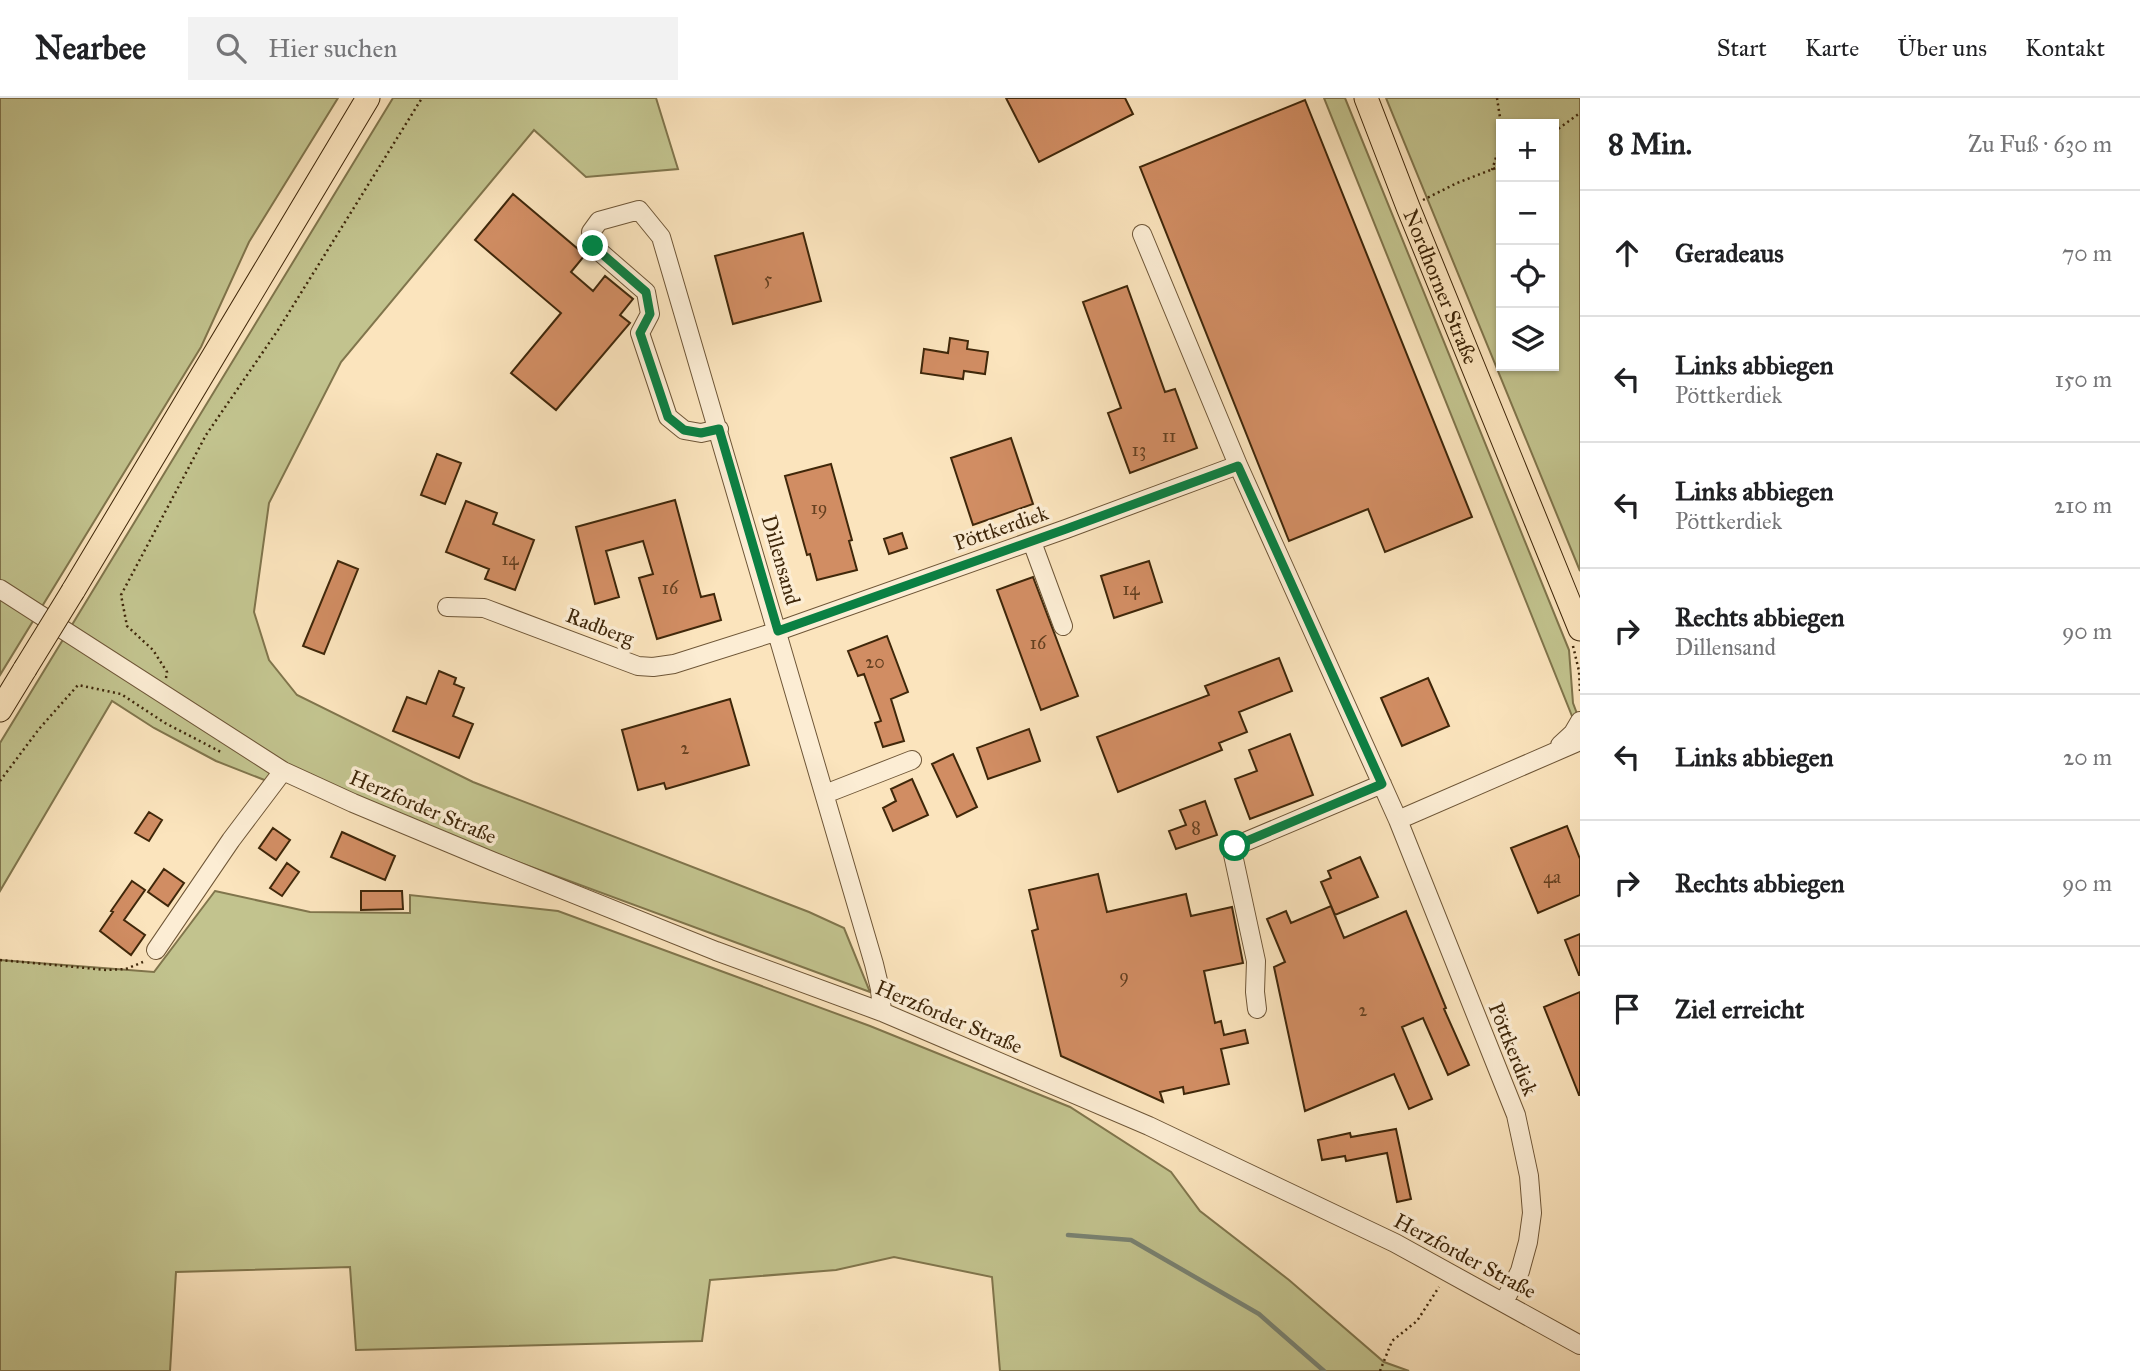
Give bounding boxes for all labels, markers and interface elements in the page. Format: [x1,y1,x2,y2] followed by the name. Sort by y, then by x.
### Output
[188,17,678,80] search box
[35,28,146,68] text: Nearbee
[212,29,250,67] icon: search
[268,32,397,64] text: Hier suchen
[1717,33,1767,63] text: Start
[1805,33,1859,63] text: Karte
[1897,33,1987,63] text: Über uns
[2025,33,2105,63] text: Kontakt
[1496,119,1559,371] map controls
[1496,119,1559,182] button: +
[1608,126,1692,162] text: 8 Min.
[1968,130,2112,158] text: Zu Fuß · 630 m
[1496,182,1559,245] button: −
[1397,205,1484,368] street label: Nordhorner Straße
[577,230,608,261] route end
[1608,234,1646,272] icon: ahead
[1675,237,1784,269] text: Geradeaus
[2062,239,2112,267] text: 70 m
[1496,245,1559,308] button: locate
[764,268,773,290] house number: 5
[1496,308,1559,371] button: layers
[1675,349,1834,381] text: Links abbiegen
[1608,360,1646,398] icon: left
[2055,365,2112,393] text: 150 m
[1675,381,1782,409] text: Pöttkerdiek
[1162,425,1176,447] house number: 11
[1132,439,1146,461] house number: 13
[1675,475,1834,507] text: Links abbiegen
[1608,486,1646,524] icon: left
[2054,491,2112,519] text: 210 m
[811,497,827,519] house number: 19
[950,500,1052,556] street label: Pöttkerdiek
[1675,507,1782,535] text: Pöttkerdiek
[756,512,806,608] street label: Dillensand
[501,548,520,570] house number: 14
[662,577,679,599] house number: 16
[1122,578,1141,600] house number: 14
[1675,601,1845,633] text: Rechts abbiegen
[562,602,638,652] street label: Radberg
[1608,612,1646,650] icon: right
[2062,617,2112,645] text: 90 m
[1030,632,1047,654] house number: 16
[1675,633,1776,661] text: Dillensand
[865,651,885,673] house number: 20
[681,737,690,759] house number: 2
[1608,738,1646,776] icon: left
[1675,741,1834,773] text: Links abbiegen
[2063,743,2112,771] text: 20 m
[346,764,501,850] street label: Herzforder Straße
[1191,817,1201,839] house number: 8
[1219,830,1250,861] route start
[1608,864,1646,902] icon: right
[1543,866,1561,888] house number: 4a
[1675,867,1845,899] text: Rechts abbiegen
[2062,869,2112,897] text: 90 m
[1119,965,1129,987] house number: 9
[872,974,1027,1060] street label: Herzforder Straße
[1608,990,1646,1028] icon: arrive
[1675,993,1804,1025] text: Ziel erreicht
[1359,999,1368,1021] house number: 2
[1483,999,1543,1099] street label: Pöttkerdiek
[1389,1208,1541,1304] street label: Herzforder Straße

